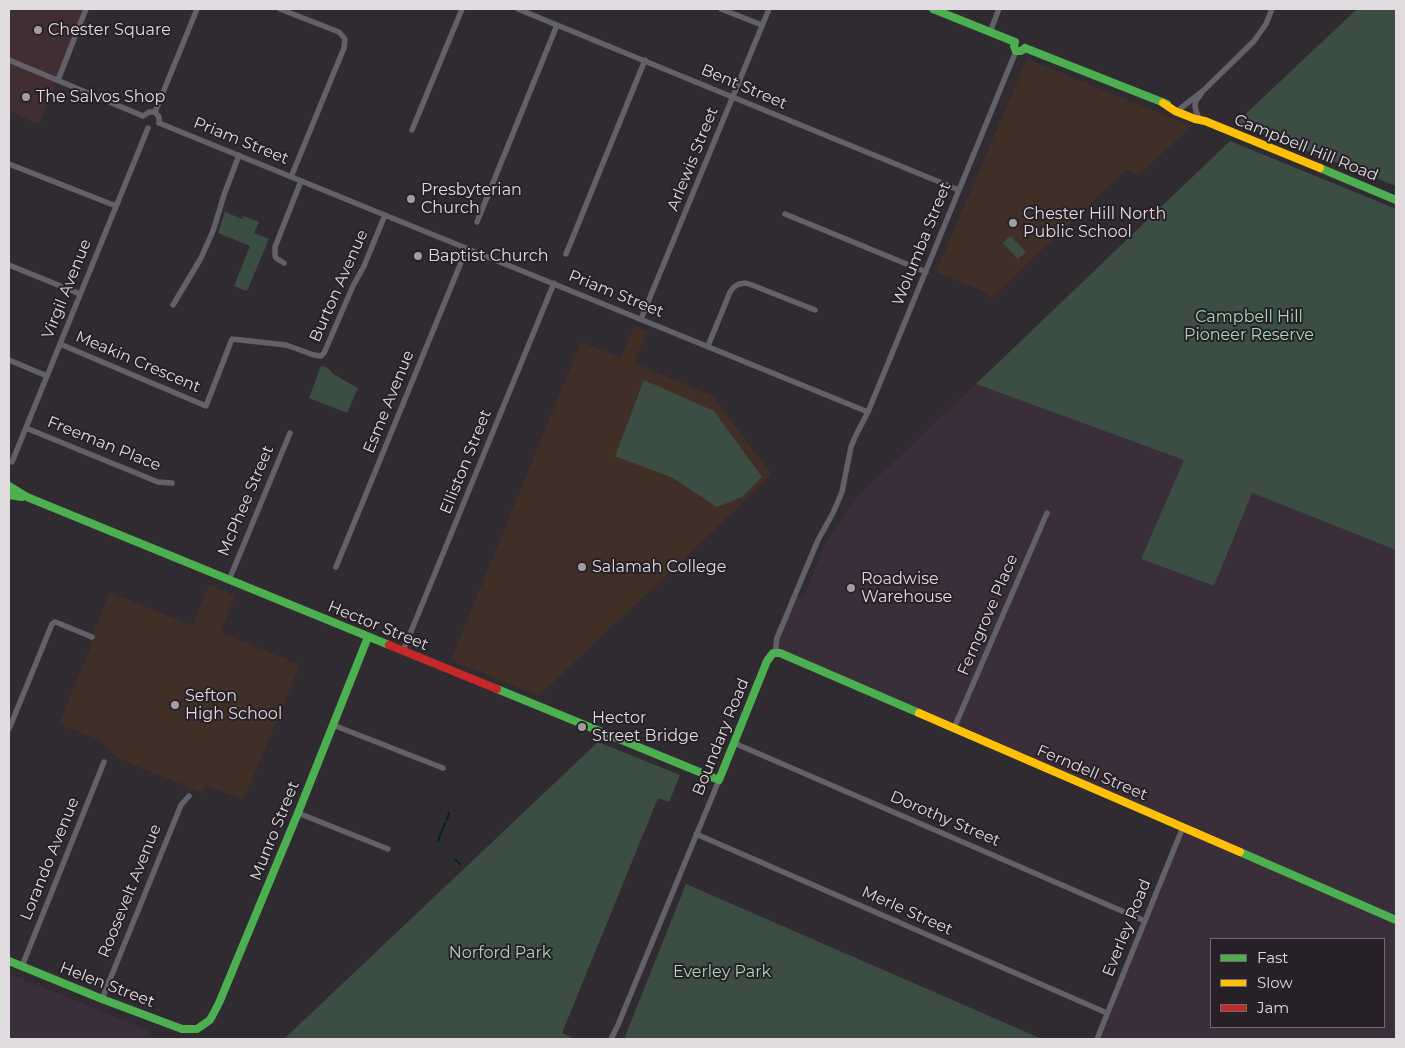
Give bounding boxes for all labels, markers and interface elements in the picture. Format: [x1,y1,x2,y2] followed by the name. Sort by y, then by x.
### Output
[48,20,171,40] place label: Chester Square
[32,24,44,36] marker: Chester Square
[698,60,790,114] street label: Bent Street
[36,87,165,107] place label: The Salvos Shop
[20,91,32,103] marker: The Salvos Shop
[663,104,723,214] street label: Arlewis Street
[1231,110,1381,186] street label: Campbell Hill Road
[191,113,291,169] street label: Priam Street
[888,179,956,309] street label: Wolumba Street
[421,180,522,218] place label: Presbyterian Church
[405,193,417,205] marker: Presbyterian Church
[1023,204,1166,242] place label: Chester Hill North Public School
[1007,217,1019,229] marker: Chester Hill North Public School
[306,227,372,345] street label: Burton Avenue
[38,236,96,342] street label: Virgil Avenue
[428,246,548,266] place label: Baptist Church
[412,250,424,262] marker: Baptist Church
[566,266,666,322] street label: Priam Street
[1184,307,1314,345] park label: Campbell Hill Pioneer Reserve
[73,327,203,397] street label: Meakin Crescent
[360,348,418,456] street label: Esme Avenue
[436,407,496,517] street label: Elliston Street
[44,412,164,476] street label: Freeman Place
[214,443,278,559] street label: McPhee Street
[954,552,1022,678] street label: Ferngrove Place
[592,557,726,577] place label: Salamah College
[576,561,588,573] marker: Salamah College
[861,569,952,607] place label: Roadwise Warehouse
[845,582,857,594] marker: Roadwise Warehouse
[325,597,431,655] street label: Hector Street
[689,675,753,799] street label: Boundary Road
[185,686,282,724] place label: Sefton High School
[169,699,181,711] marker: Sefton High School
[592,708,699,746] place label: Hector Street Bridge
[576,721,588,733] marker: Hector Street Bridge
[1034,741,1150,805] street label: Ferndell Street
[246,778,304,884] street label: Munro Street
[887,787,1003,851] street label: Dorothy Street
[17,795,83,923] street label: Lorando Avenue
[94,821,166,961] street label: Roosevelt Avenue
[1099,876,1155,980] street label: Everley Road
[858,882,956,940] street label: Merle Street
[1210,938,1385,1028] legend
[449,943,551,963] park label: Norford Park
[1257,948,1288,967] text: Fast
[57,958,157,1012] street label: Helen Street
[673,962,771,982] park label: Everley Park
[1257,973,1293,992] text: Slow
[1257,998,1289,1017] text: Jam

